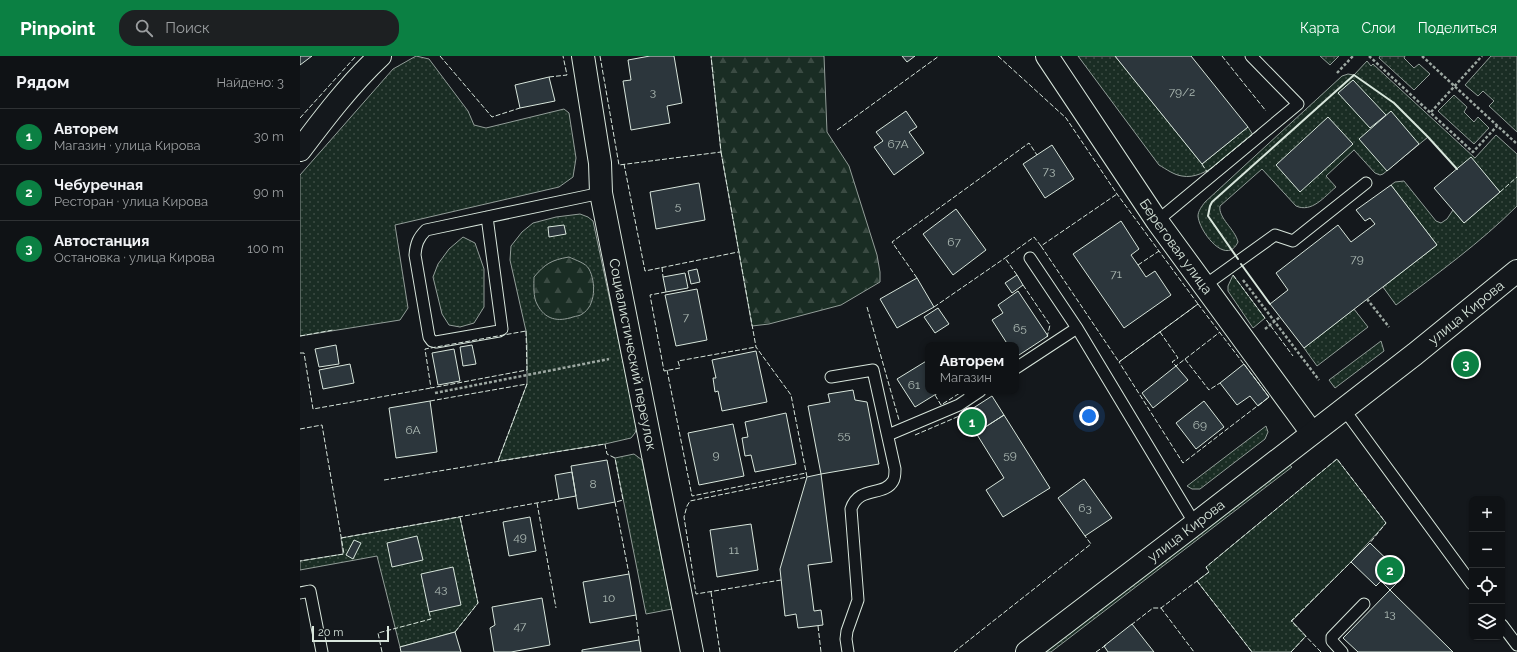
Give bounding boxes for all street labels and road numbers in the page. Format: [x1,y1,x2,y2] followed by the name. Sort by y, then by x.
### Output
[1136,196,1216,297] street label: Береговая улица
[606,257,660,452] street label: Социалистический переулок
[1425,277,1507,348] street label: улица Кирова
[1144,496,1228,565] street label: улица Кирова

